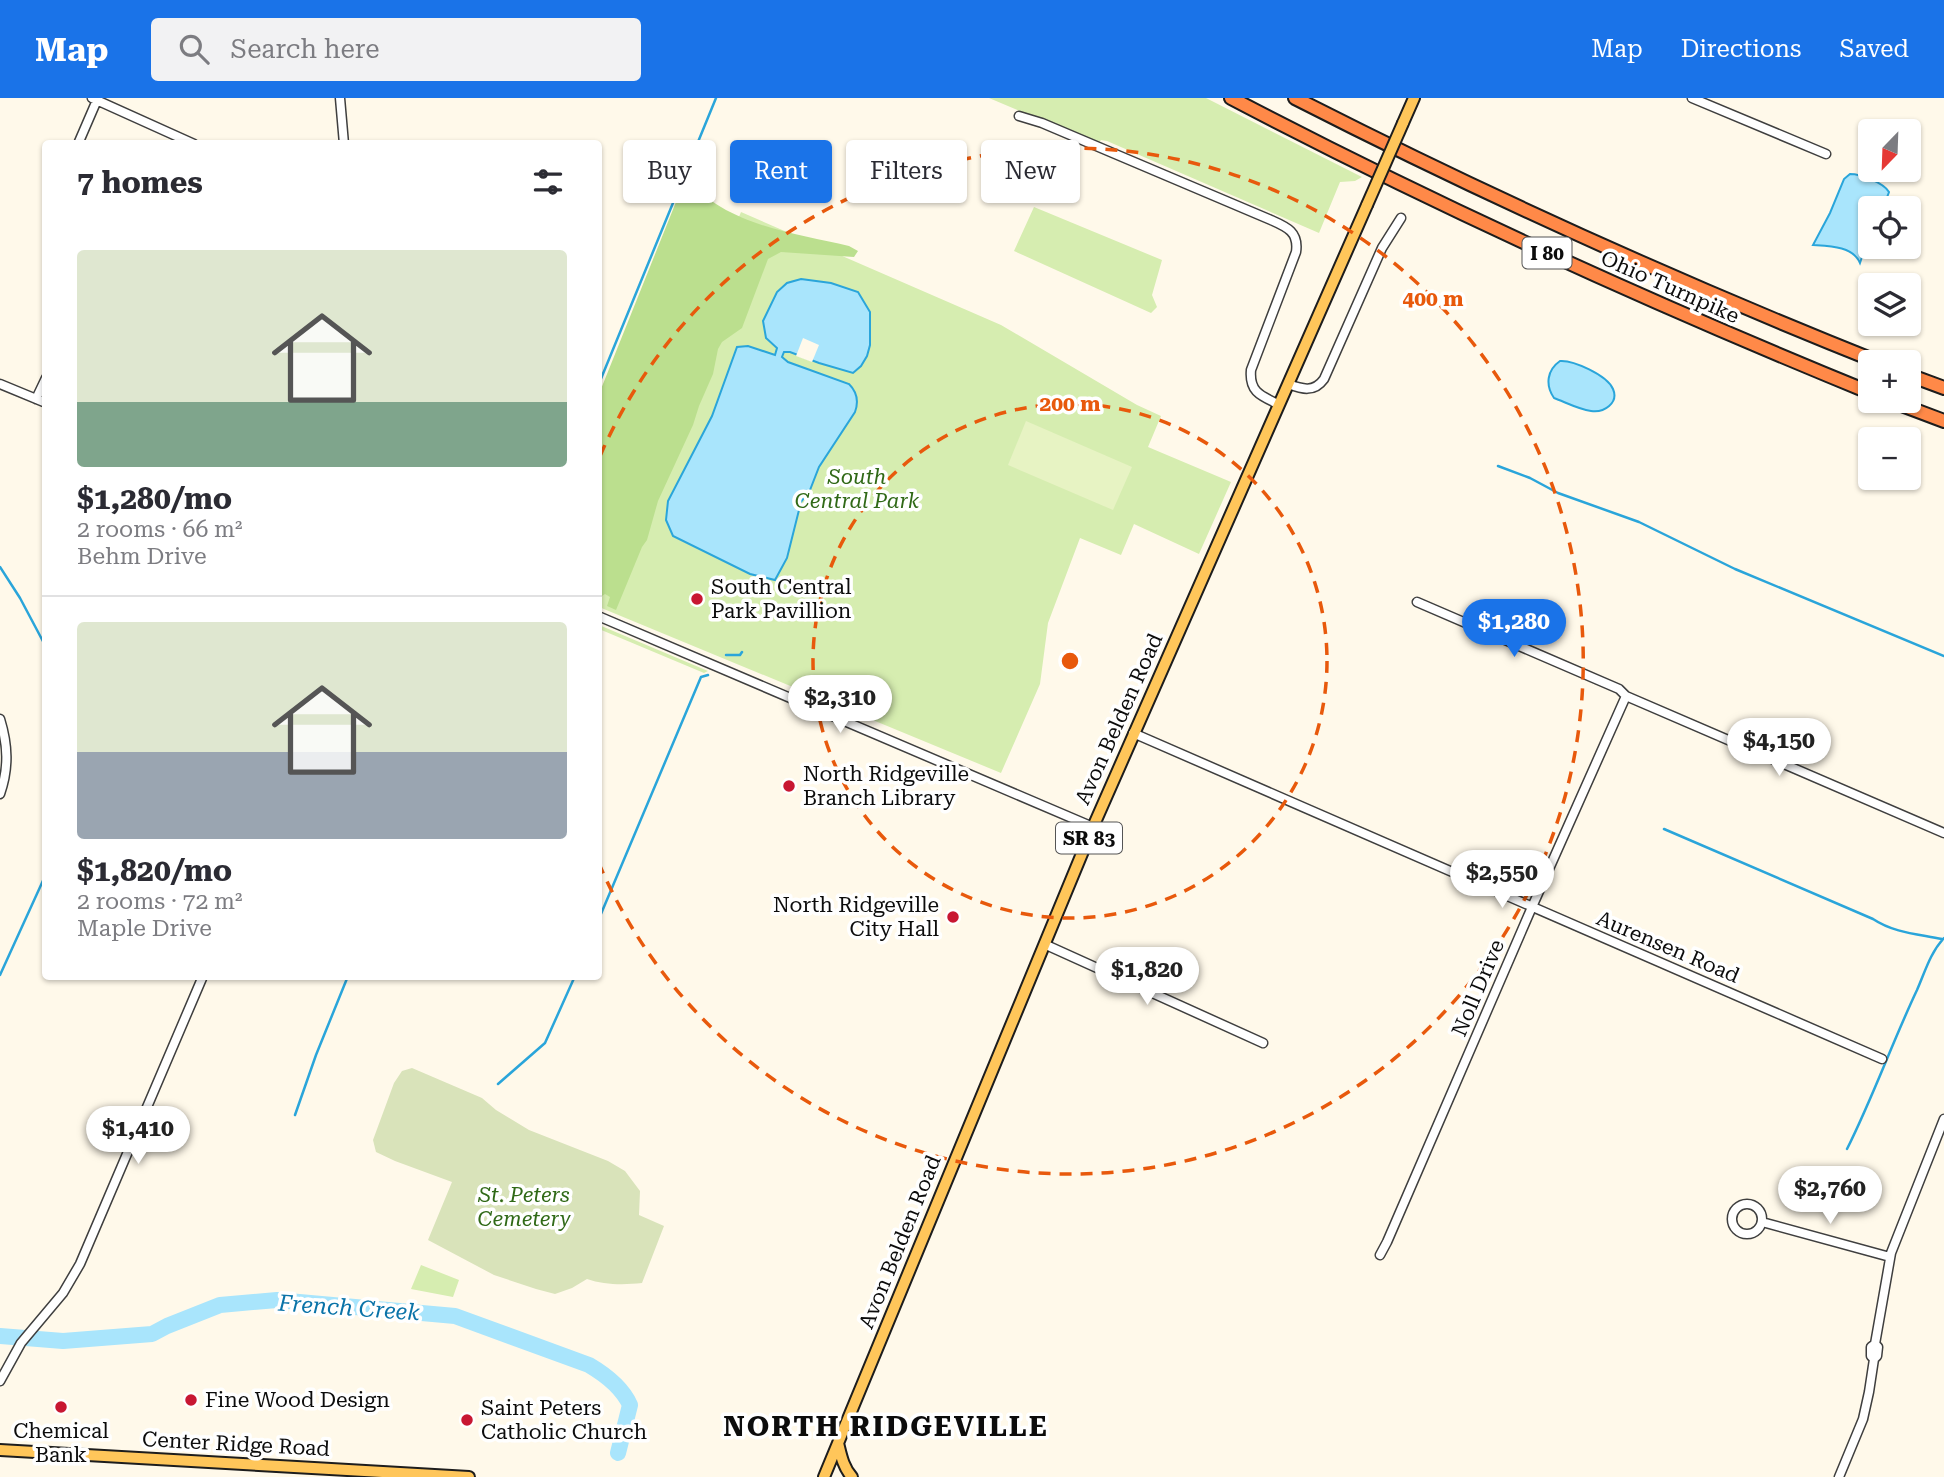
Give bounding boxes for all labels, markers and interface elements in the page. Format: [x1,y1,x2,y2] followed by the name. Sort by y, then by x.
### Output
[151,18,641,81] search box
[35,30,109,69] text: Map
[175,30,213,68] icon: search
[231,34,380,64] text: Search here
[1591,35,1643,63] text: Map
[1681,35,1801,63] text: Directions
[1839,35,1909,63] text: Saved
[1858,119,1922,182] north arrow
[1858,119,1921,490] map controls
[623,140,716,203] chip: Buy
[730,140,832,203] chip: Rent
[846,140,967,203] chip: Filters
[981,140,1080,203] chip: New
[529,163,567,201] icon: filters
[77,165,203,200] text: 7 homes
[1858,196,1921,259] button: locate
[1522,238,1572,268] road number: I 80
[1597,246,1743,328] street label: Ohio Turnpike
[1858,273,1921,336] button: layers
[1403,287,1463,311] text: 400 m
[259,295,385,421] icon: home
[1858,350,1921,413] button: +
[1040,392,1100,416] text: 200 m
[1858,427,1921,490] button: −
[795,465,920,513] park label: South Central Park
[77,481,232,516] text: $1,280/mo
[77,516,243,543] text: 2 rooms · 66 m²
[77,543,207,570] text: Behm Drive
[711,575,852,623] place label: South Central Park Pavillion
[689,591,705,607] marker: South Central Park Pavillion
[1457,600,1571,659] pin: $1,280
[1478,608,1550,635] text: $1,280
[1070,629,1168,808] street label: Avon Belden Road
[1058,649,1082,673] centre of rings
[259,667,385,793] icon: home
[783,676,897,735] pin: $2,310
[804,684,876,711] text: $2,310
[1722,718,1836,778] pin: $4,150
[1743,727,1815,754] text: $4,150
[803,762,969,810] place label: North Ridgeville Branch Library
[781,778,797,794] marker: North Ridgeville Branch Library
[1056,822,1122,853] road number: SR 83
[1445,850,1559,910] pin: $2,550
[77,853,232,888] text: $1,820/mo
[1466,859,1538,886] text: $2,550
[77,888,243,915] text: 2 rooms · 72 m²
[773,893,939,941] place label: North Ridgeville City Hall
[1593,906,1744,988] street label: Aurensen Road
[945,909,961,925] marker: North Ridgeville City Hall
[77,915,212,942] text: Maple Drive
[1447,936,1509,1040] street label: Noll Drive
[1090,948,1204,1007] pin: $1,820
[1111,956,1183,983] text: $1,820
[81,1107,195,1166] pin: $1,410
[102,1115,174,1142] text: $1,410
[854,1151,946,1332] street label: Avon Belden Road
[1773,1166,1887,1226] pin: $2,760
[1794,1175,1866,1202] text: $2,760
[477,1183,571,1231] park label: St. Peters Cemetery
[276,1290,421,1326] water label: French Creek
[205,1388,390,1412] place label: Fine Wood Design
[183,1392,199,1408] marker: Fine Wood Design
[481,1396,647,1444] place label: Saint Peters Catholic Church
[53,1399,69,1415] marker: Chemical Bank
[723,1410,1049,1443] district label: NORTH RIDGEVILLE
[459,1412,475,1428] marker: Saint Peters Catholic Church
[13,1419,109,1467] place label: Chemical Bank
[142,1427,331,1461] street label: Center Ridge Road

